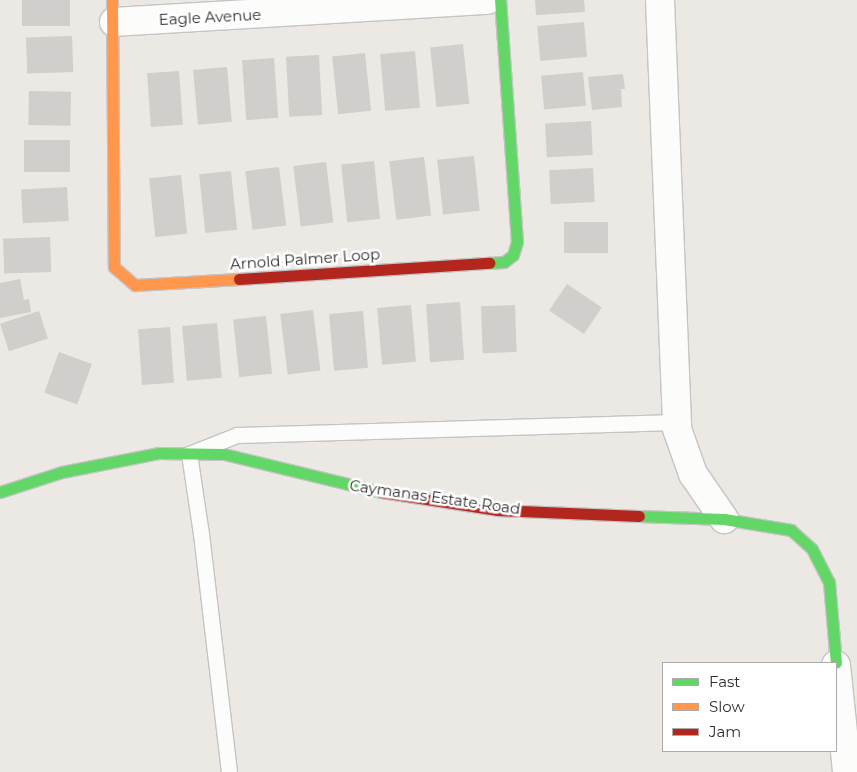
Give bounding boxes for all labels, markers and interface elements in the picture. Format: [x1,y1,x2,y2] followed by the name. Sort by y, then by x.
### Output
[158,5,262,29] street label: Eagle Avenue
[229,245,381,273] street label: Arnold Palmer Loop
[349,476,521,518] street label: Caymanas Estate Road
[662,662,837,752] legend
[709,672,740,691] text: Fast
[709,697,745,716] text: Slow
[709,722,741,741] text: Jam

